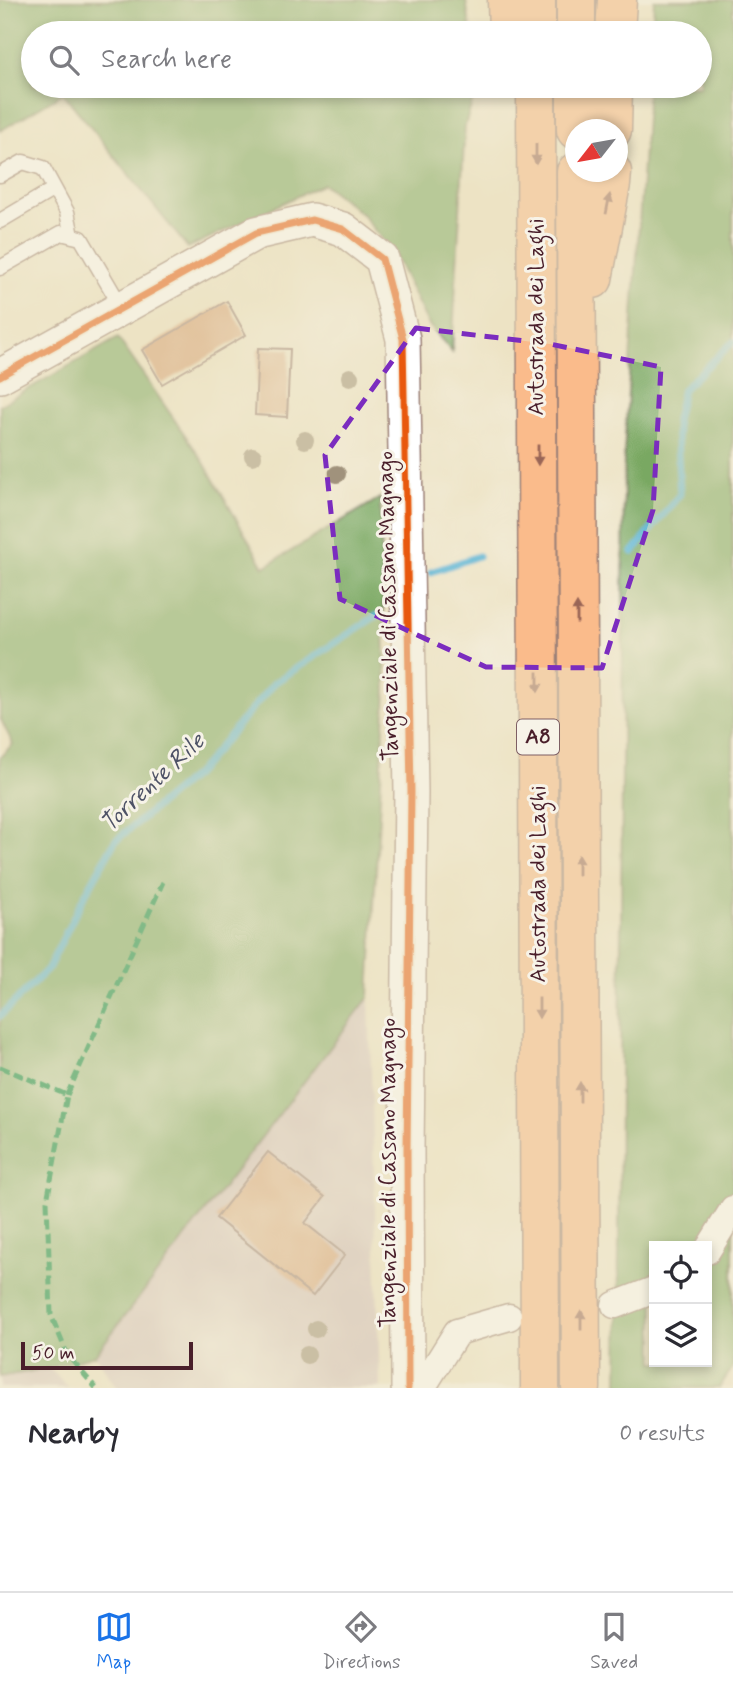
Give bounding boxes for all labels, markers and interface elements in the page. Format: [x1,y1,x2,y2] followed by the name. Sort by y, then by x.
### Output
[21,21,712,98] search box
[45,41,83,79] icon: search
[101,43,232,77] text: Search here
[565,119,628,182] north arrow
[531,143,542,165] one-way arrow
[602,193,613,215] one-way arrow
[522,218,554,416] street label: Autostrada dei Laghi
[532,444,544,466] one-way arrow
[371,451,409,761] street label: Tangenziale di Cassano Magnago
[571,602,583,624] one-way arrow
[532,672,544,694] one-way arrow
[517,720,559,754] road number: A8
[94,726,213,839] water label: Torrente Rile
[524,785,556,983] street label: Autostrada dei Laghi
[573,854,584,876] one-way arrow
[533,997,545,1019] one-way arrow
[374,1018,406,1328] street label: Tangenziale di Cassano Magnago
[574,1081,586,1103] one-way arrow
[649,1241,712,1367] map controls
[649,1241,712,1304] button: locate
[649,1304,712,1367] button: layers
[575,1309,587,1331] one-way arrow
[21,1339,192,1371] scale bar
[32,1341,75,1366] text: 50 m
[28,1414,119,1453] text: Nearby
[619,1419,705,1449] text: 0 results
[95,1608,133,1675] tab: Map
[322,1608,401,1675] tab: Directions
[590,1608,638,1675] tab: Saved

